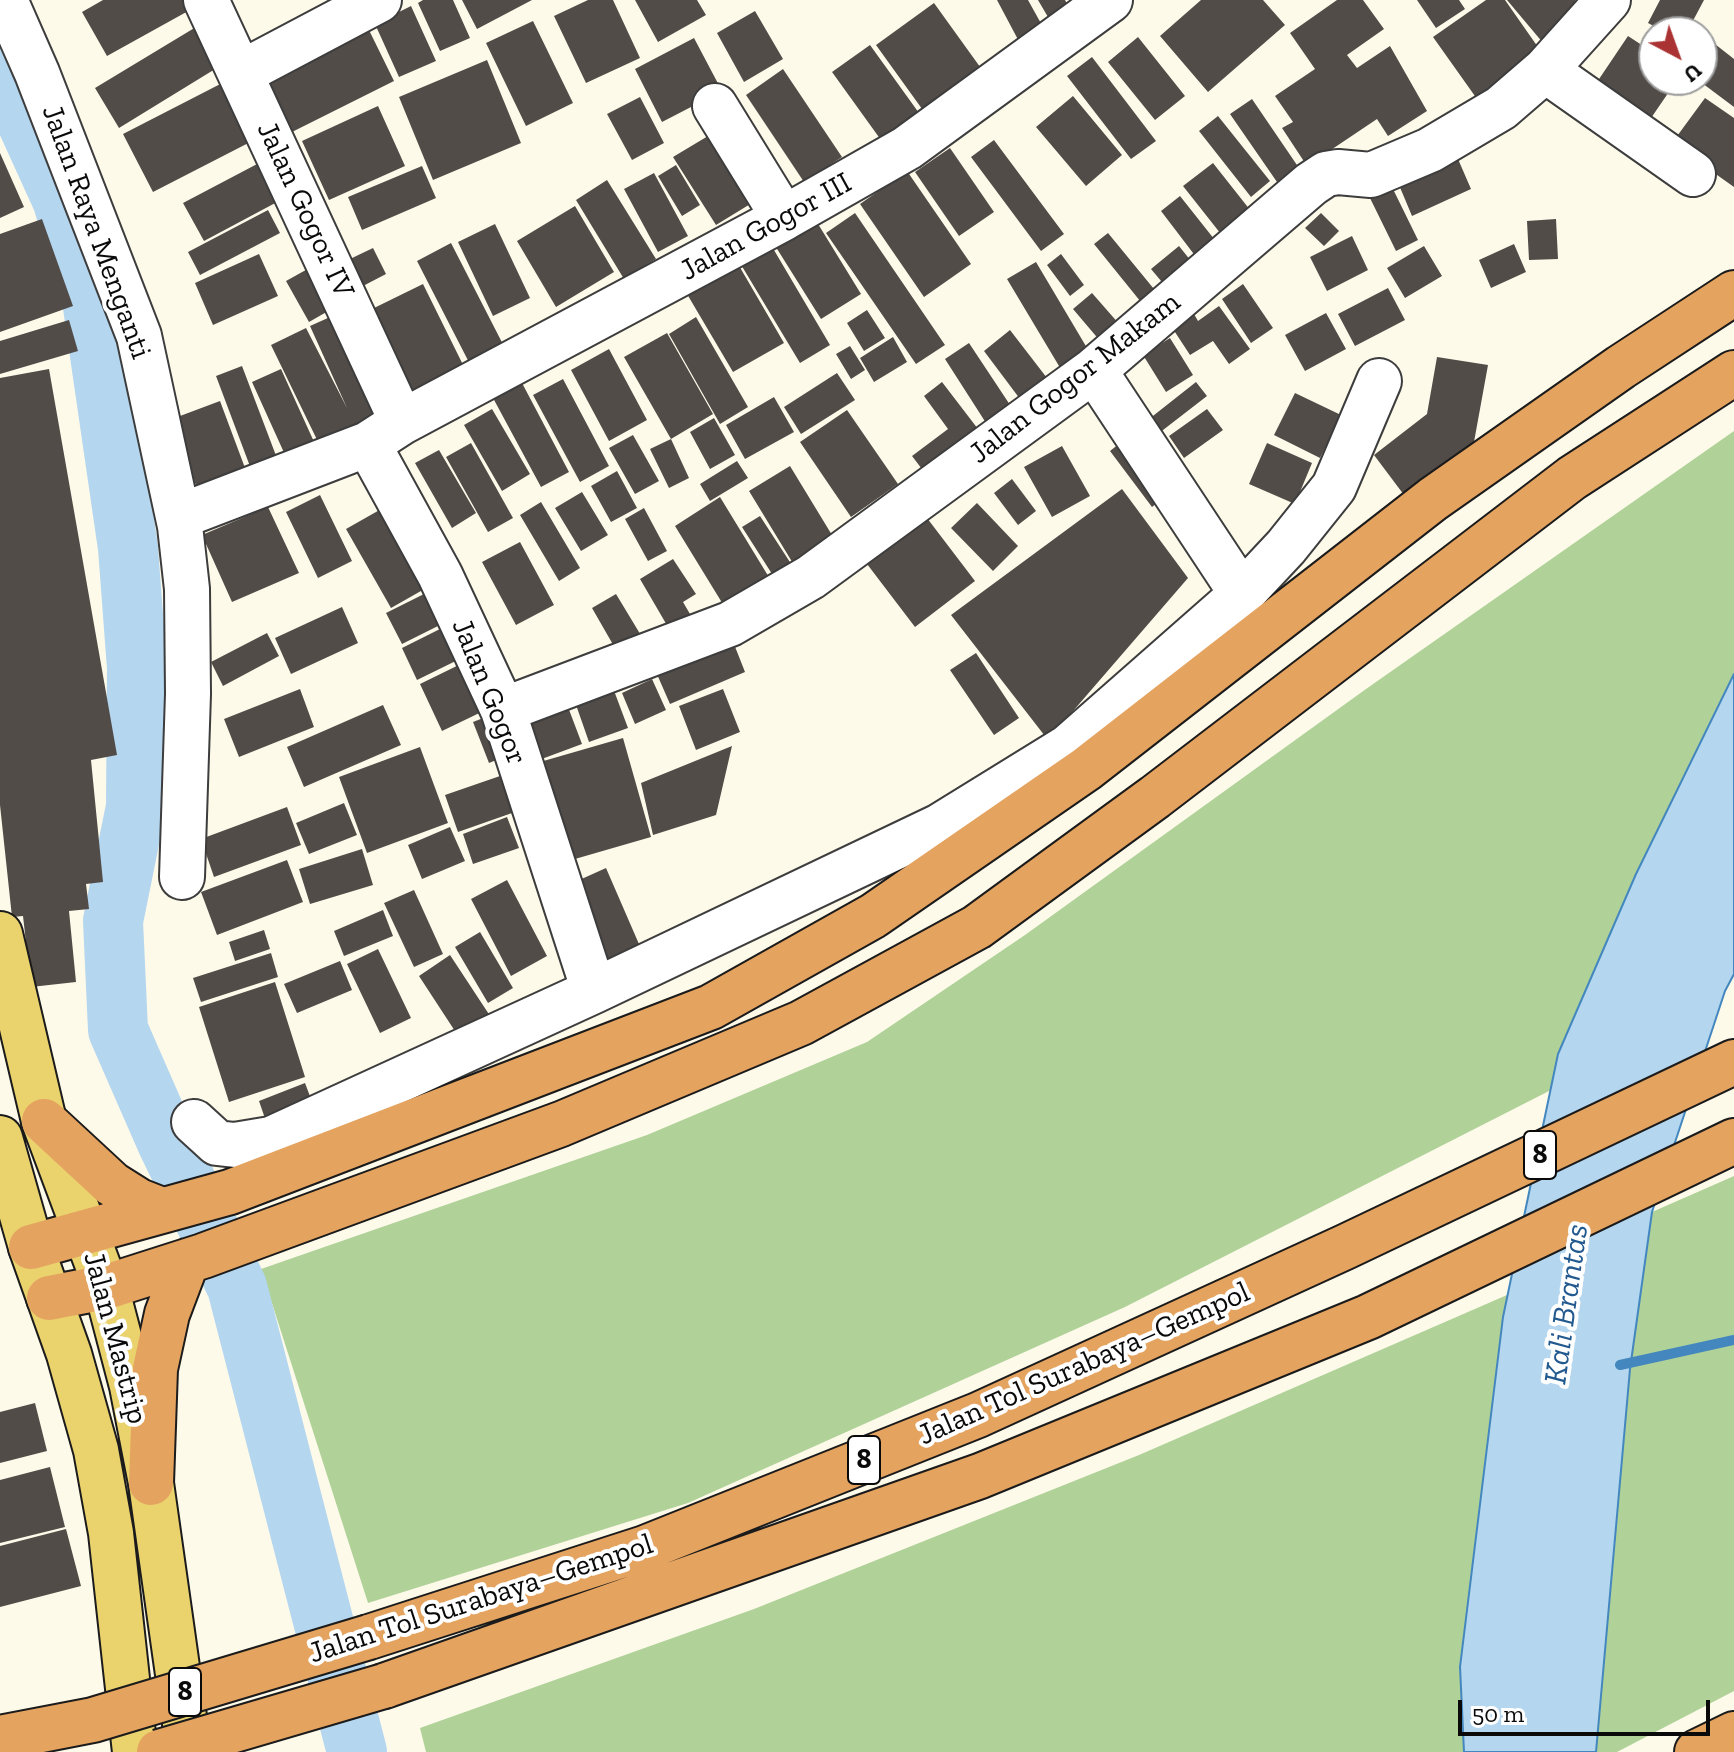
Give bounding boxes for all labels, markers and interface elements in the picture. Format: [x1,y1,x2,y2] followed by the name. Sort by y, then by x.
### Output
[1638,16,1718,96] north arrow
[1678,58,1708,88] text: U
[33,100,159,364] street label: Jalan Raya Menganti
[248,116,362,304] street label: Jalan Gogor IV
[674,165,858,289] street label: Jalan Gogor III
[962,284,1188,472] street label: Jalan Gogor Makam
[443,614,535,770] street label: Jalan Gogor
[1524,1131,1556,1179] road number: 8
[1537,1221,1597,1387] water label: Kali Brantas
[75,1248,155,1428] street label: Jalan Mastrip
[913,1275,1255,1453] street label: Jalan Tol Surabaya–Gempol
[848,1436,880,1484] road number: 8
[305,1526,657,1672] street label: Jalan Tol Surabaya–Gempol
[169,1668,201,1716] road number: 8
[1462,1684,1714,1734] scale bar
[1472,1699,1524,1728] text: 50 m

